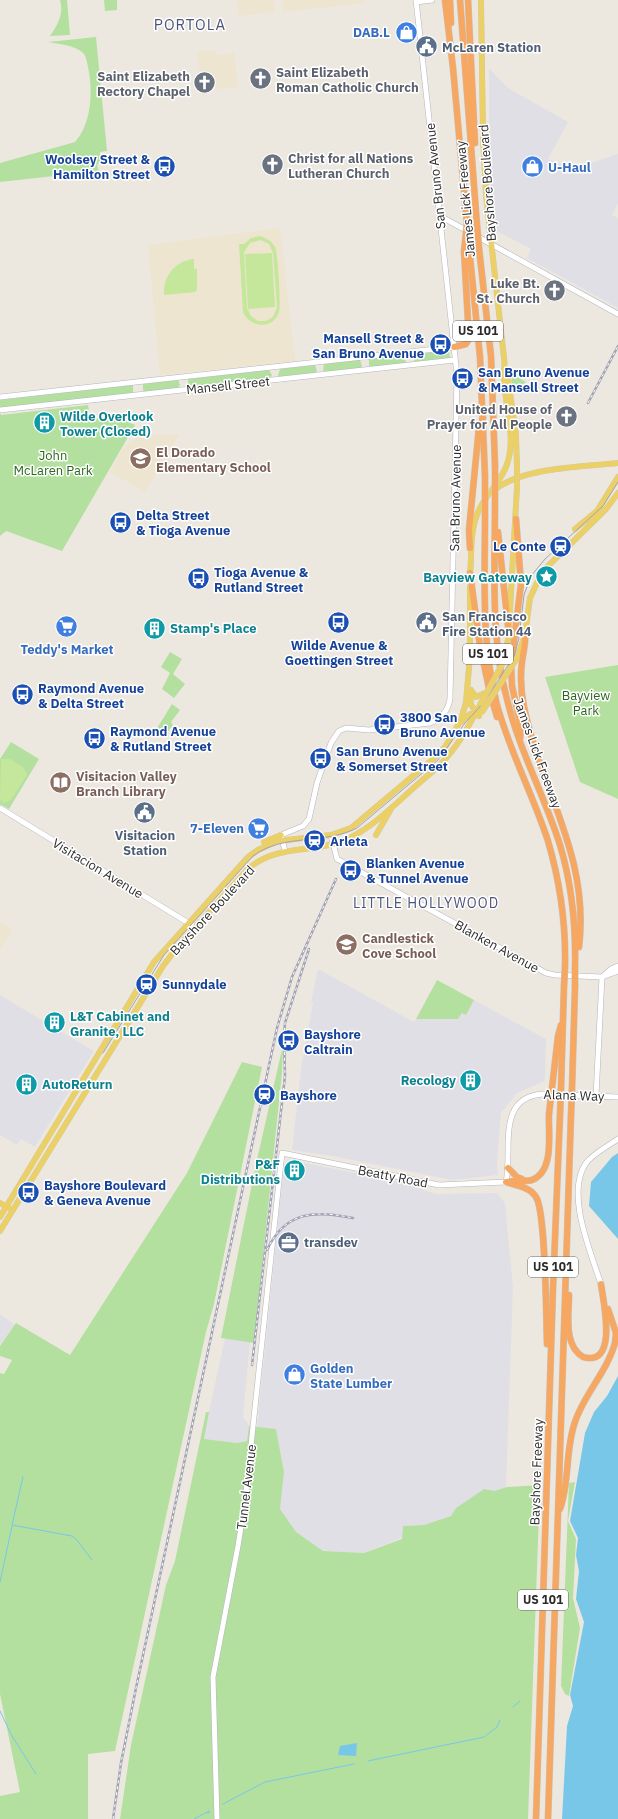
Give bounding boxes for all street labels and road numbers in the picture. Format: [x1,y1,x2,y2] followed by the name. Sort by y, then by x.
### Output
[421,122,450,230] street label: San Bruno Avenue
[475,124,500,242] street label: Bayshore Boulevard
[452,140,479,258] street label: James Lick Freeway
[453,321,503,341] road number: US 101
[185,373,271,398] street label: Mansell Street
[446,445,465,552] street label: San Bruno Avenue
[463,644,513,664] road number: US 101
[510,695,566,811] street label: James Lick Freeway
[49,835,146,902] street label: Visitacion Avenue
[166,862,258,959] street label: Bayshore Boulevard
[452,916,542,977] street label: Blanken Avenue
[543,1086,605,1105] street label: Alana Way
[356,1161,429,1192] street label: Beatty Road
[528,1257,578,1277] road number: US 101
[526,1418,547,1526] street label: Bayshore Freeway
[233,1443,260,1531] street label: Tunnel Avenue
[518,1590,568,1610] road number: US 101

